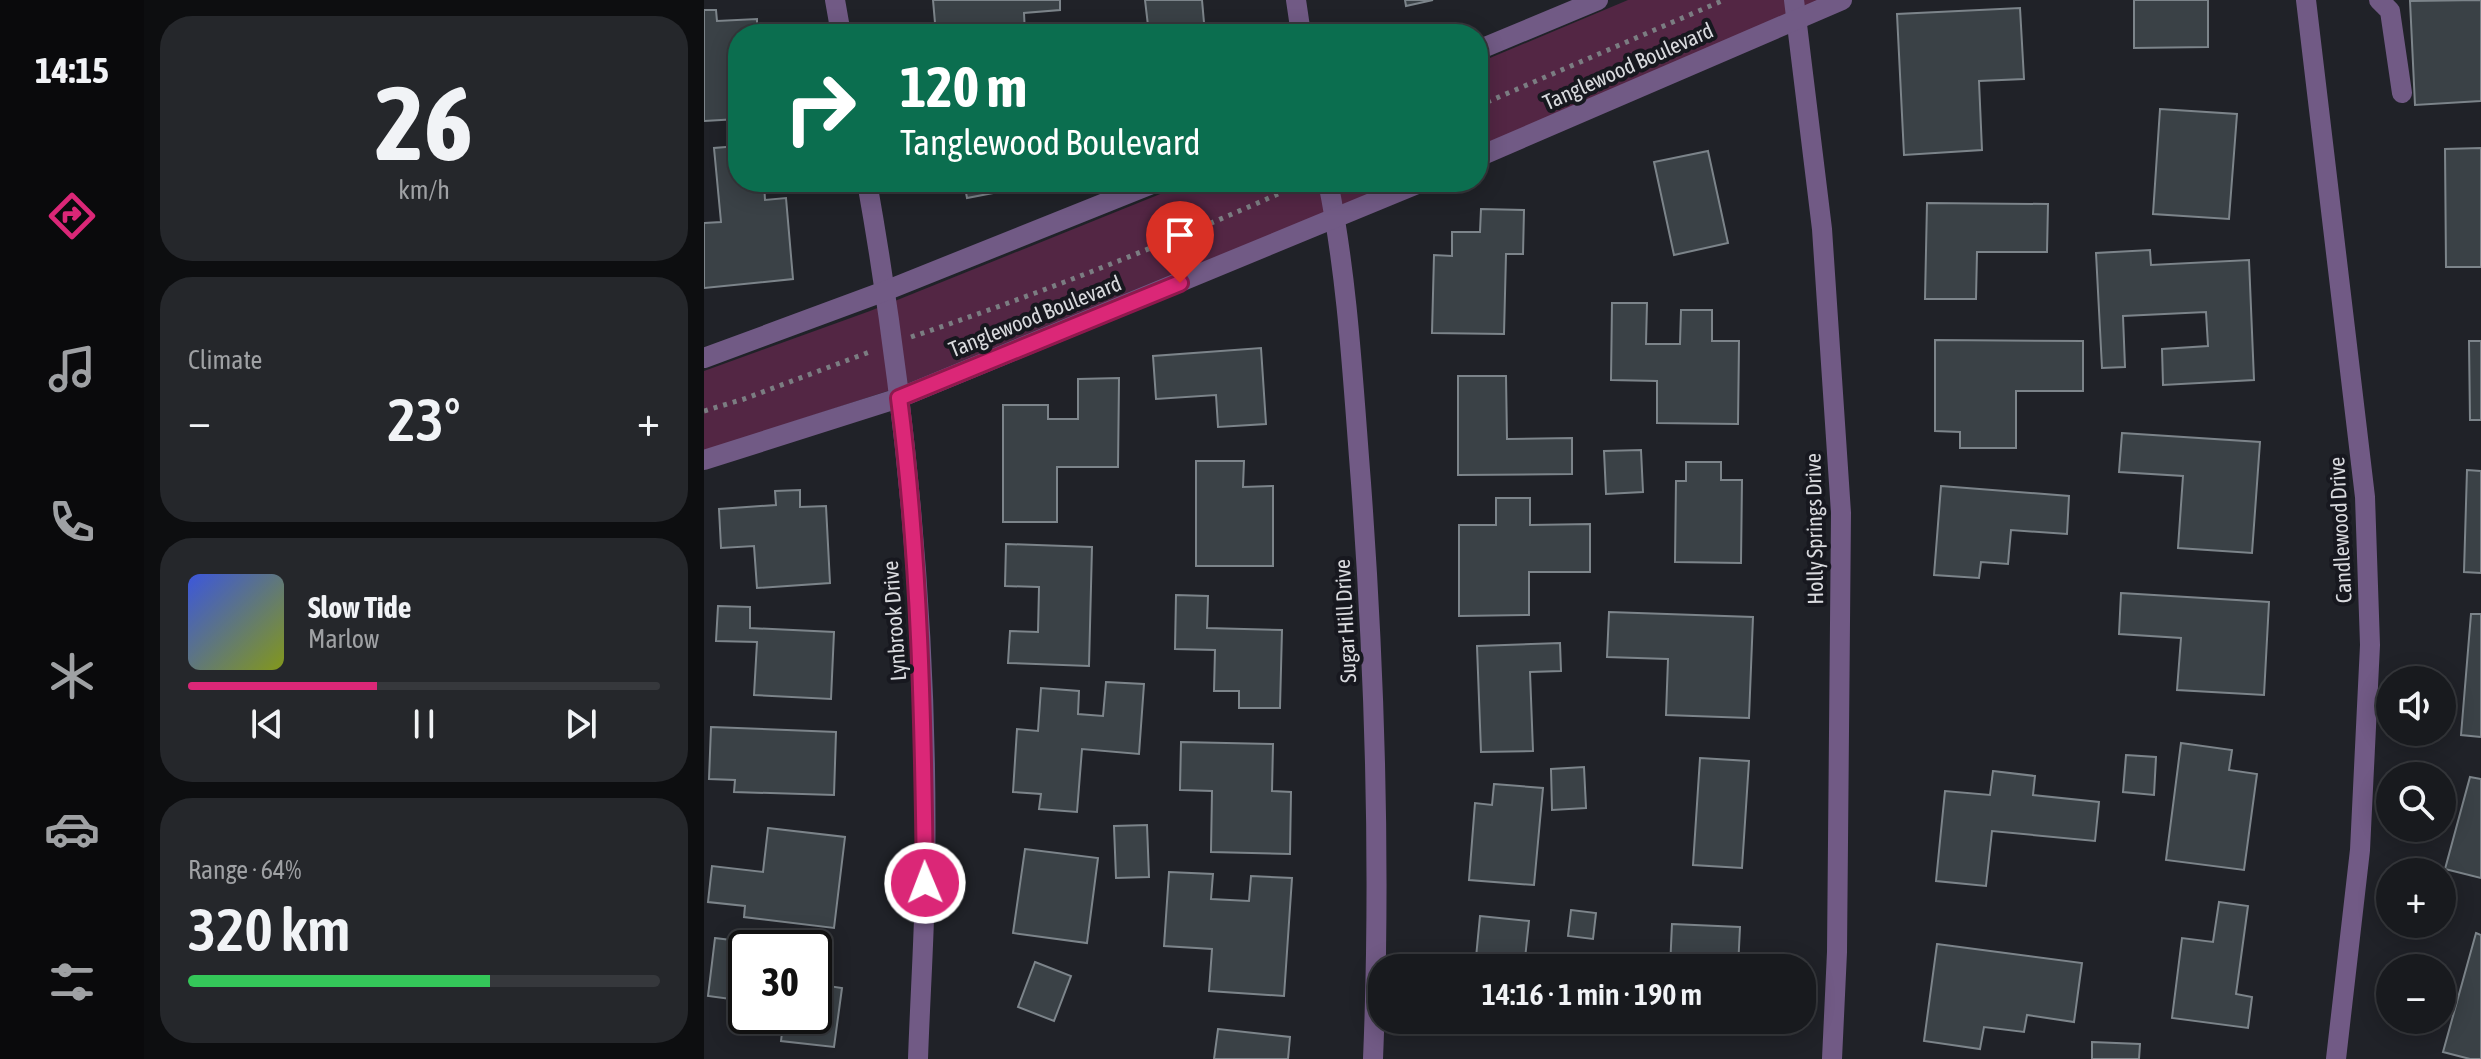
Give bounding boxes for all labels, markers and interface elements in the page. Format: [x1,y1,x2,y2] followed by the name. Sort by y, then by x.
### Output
[1539,17,1717,115] street label: Tanglewood Boulevard
[35,49,109,91] text: 14:15
[900,55,1027,119] text: 120 m
[768,56,872,160] icon: right
[375,63,473,182] text: 26
[900,121,1201,163] text: Tanglewood Boulevard
[398,175,450,205] text: km/h
[44,188,100,244] icon: directions
[1146,201,1214,283] pin
[1158,213,1202,257] icon: arrive
[945,270,1125,362] street label: Tanglewood Boulevard
[44,341,100,397] icon: music
[188,345,262,375] text: Climate
[388,385,460,454] text: 23°
[188,395,211,445] text: −
[637,395,660,445] text: +
[1800,453,1828,605] street label: Holly Springs Drive
[2323,456,2357,604] street label: Candlewood Drive
[44,494,100,550] icon: phone
[1329,558,1361,684] street label: Sugar Hill Drive
[877,560,911,682] street label: Lynbrook Drive
[308,590,411,624] text: Slow Tide
[308,624,379,654] text: Marlow
[44,648,100,704] icon: climate
[2376,666,2456,1034] map controls
[2376,666,2456,746] button: sound
[245,702,289,746] icon: previous
[402,702,446,746] icon: pause
[559,702,603,746] icon: next
[2376,762,2456,842] button: search
[44,801,100,857] icon: car
[883,841,967,925] position arrow
[188,855,301,885] text: Range · 64%
[2376,858,2456,938] button: +
[188,895,350,964] text: 320 km
[728,930,832,1034] speed limit sign: 30
[44,954,100,1010] icon: filters
[2376,954,2456,1034] button: −
[1482,977,1702,1011] text: 14:16 · 1 min · 190 m

